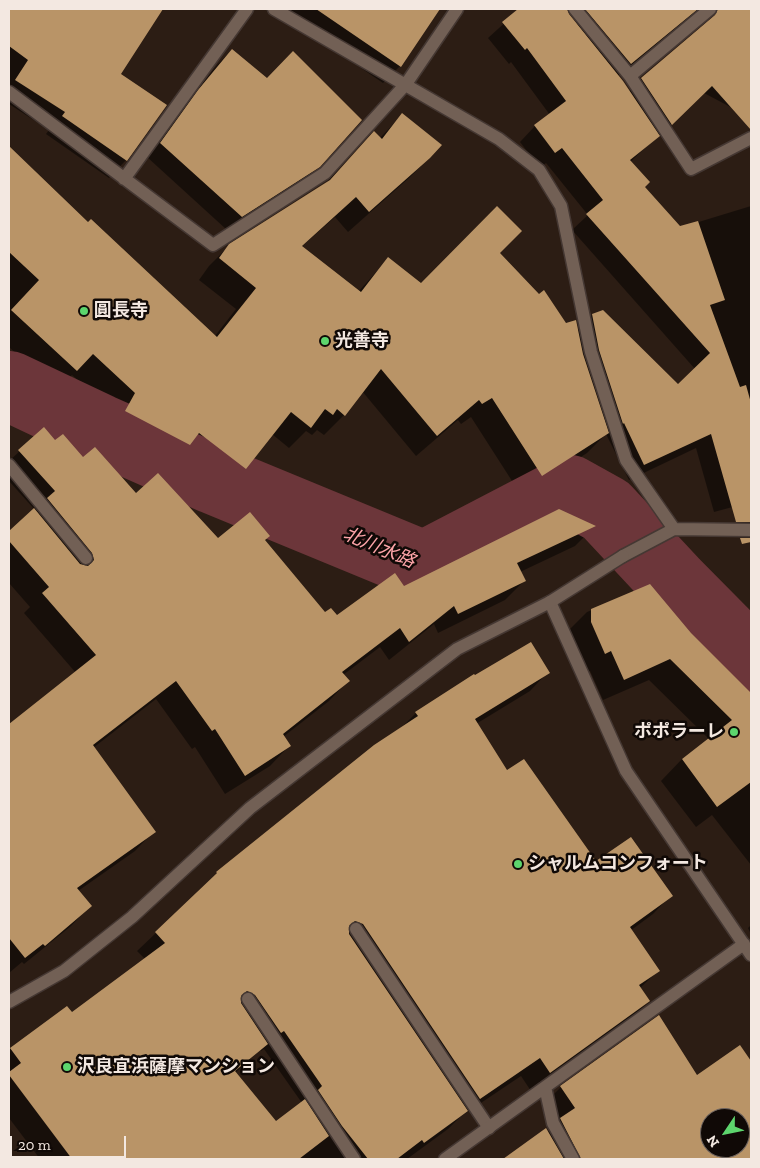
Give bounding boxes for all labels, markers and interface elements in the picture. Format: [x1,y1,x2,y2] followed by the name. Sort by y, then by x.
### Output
[94,300,148,322] place label: 圓長寺
[78,305,90,317] marker: 圓長寺
[335,330,389,352] place label: 光善寺
[319,335,331,347] marker: 光善寺
[340,523,418,573] water label: 北川水路
[634,721,724,743] place label: ポポラーレ
[728,726,740,738] marker: ポポラーレ
[528,853,708,875] place label: シャルムコンフォート
[512,858,524,870] marker: シャルムコンフォート
[77,1056,275,1078] place label: 沢良宜浜薩摩マンション
[61,1061,73,1073] marker: 沢良宜浜薩摩マンション
[700,1108,750,1158] north arrow
[12,1126,129,1158] scale bar
[703,1132,723,1150] text: N
[18,1136,51,1154] text: 20 m

